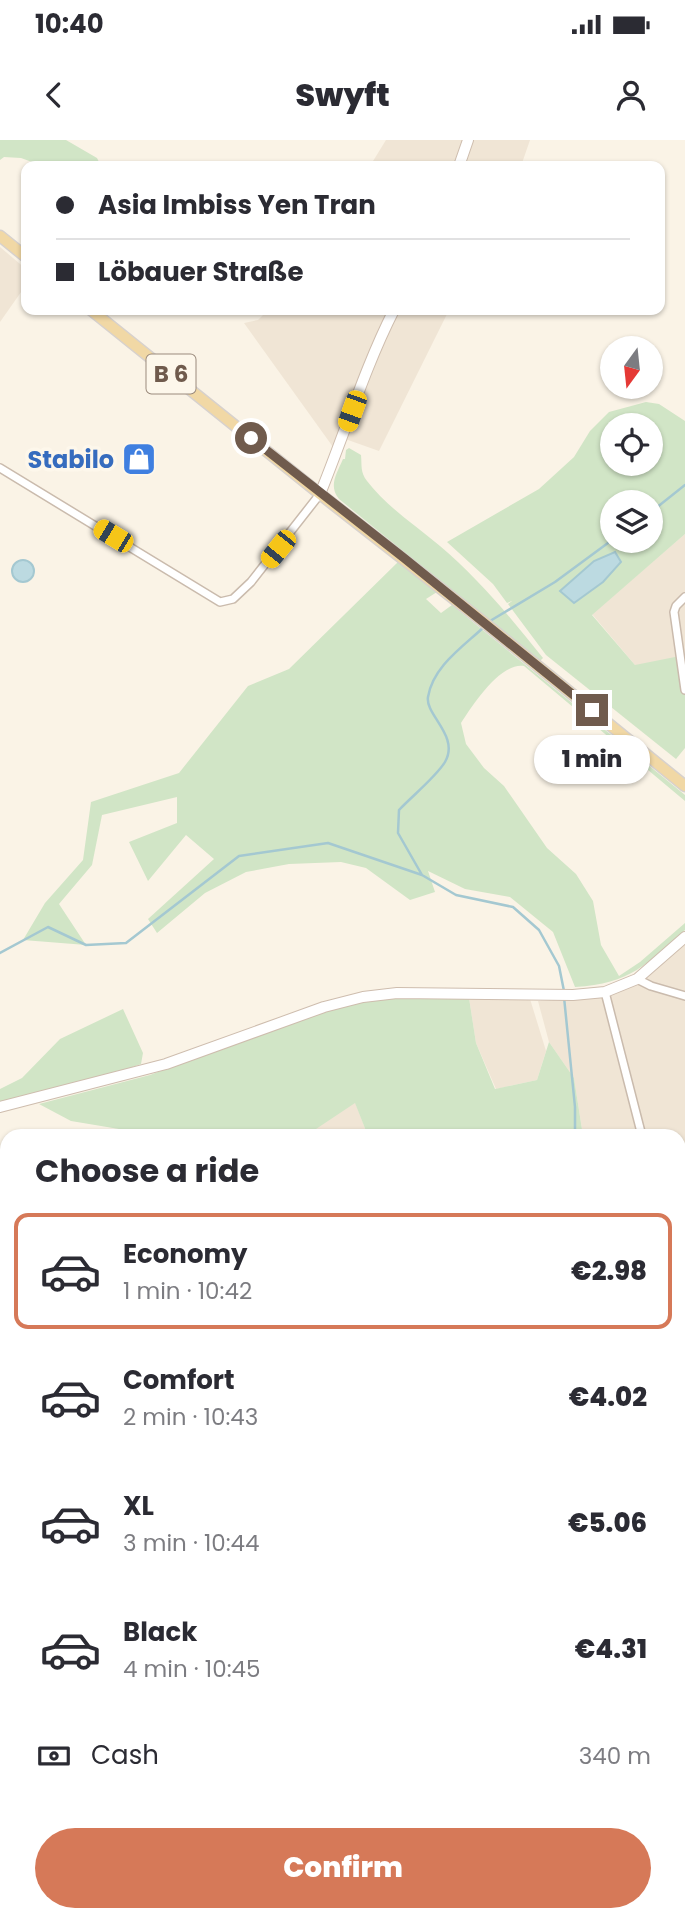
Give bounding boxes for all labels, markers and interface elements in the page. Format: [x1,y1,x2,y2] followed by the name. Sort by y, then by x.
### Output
[35,6,104,42] text: 10:40
[295,72,390,117] text: Swyft
[35,76,73,114] icon: back
[612,76,650,114] icon: person
[98,187,376,223] text: Asia Imbiss Yen Tran
[98,254,304,290] text: Löbauer Straße
[600,336,663,399] north arrow
[600,336,663,553] map controls
[146,355,196,394] road number: B 6
[335,388,370,434] car
[600,413,663,476] button: locate
[235,422,267,454] route start
[120,440,158,478] shop icon: Stabilo
[27,443,114,476] place label: Stabilo
[600,490,663,553] button: layers
[90,516,137,556] car
[257,526,300,572] car
[576,694,608,726] route end
[534,734,650,784] callout: 1 min
[562,743,622,775] text: 1 min
[35,1148,259,1193] text: Choose a ride
[123,1236,247,1272] text: Economy
[39,1240,102,1303] icon: car
[571,1253,647,1289] text: €2.98
[123,1275,252,1307] text: 1 min · 10:42
[123,1362,235,1398] text: Comfort
[39,1366,102,1429] icon: car
[569,1379,647,1415] text: €4.02
[123,1401,258,1433] text: 2 min · 10:43
[123,1488,154,1524] text: XL
[39,1492,102,1555] icon: car
[568,1505,647,1541] text: €5.06
[123,1527,260,1559] text: 3 min · 10:44
[123,1614,197,1650] text: Black
[39,1618,102,1681] icon: car
[575,1631,647,1667] text: €4.31
[123,1653,260,1685] text: 4 min · 10:45
[35,1737,73,1775] icon: cash
[91,1737,159,1773] text: Cash
[579,1740,651,1772] text: 340 m
[35,1828,651,1908] button: Confirm

